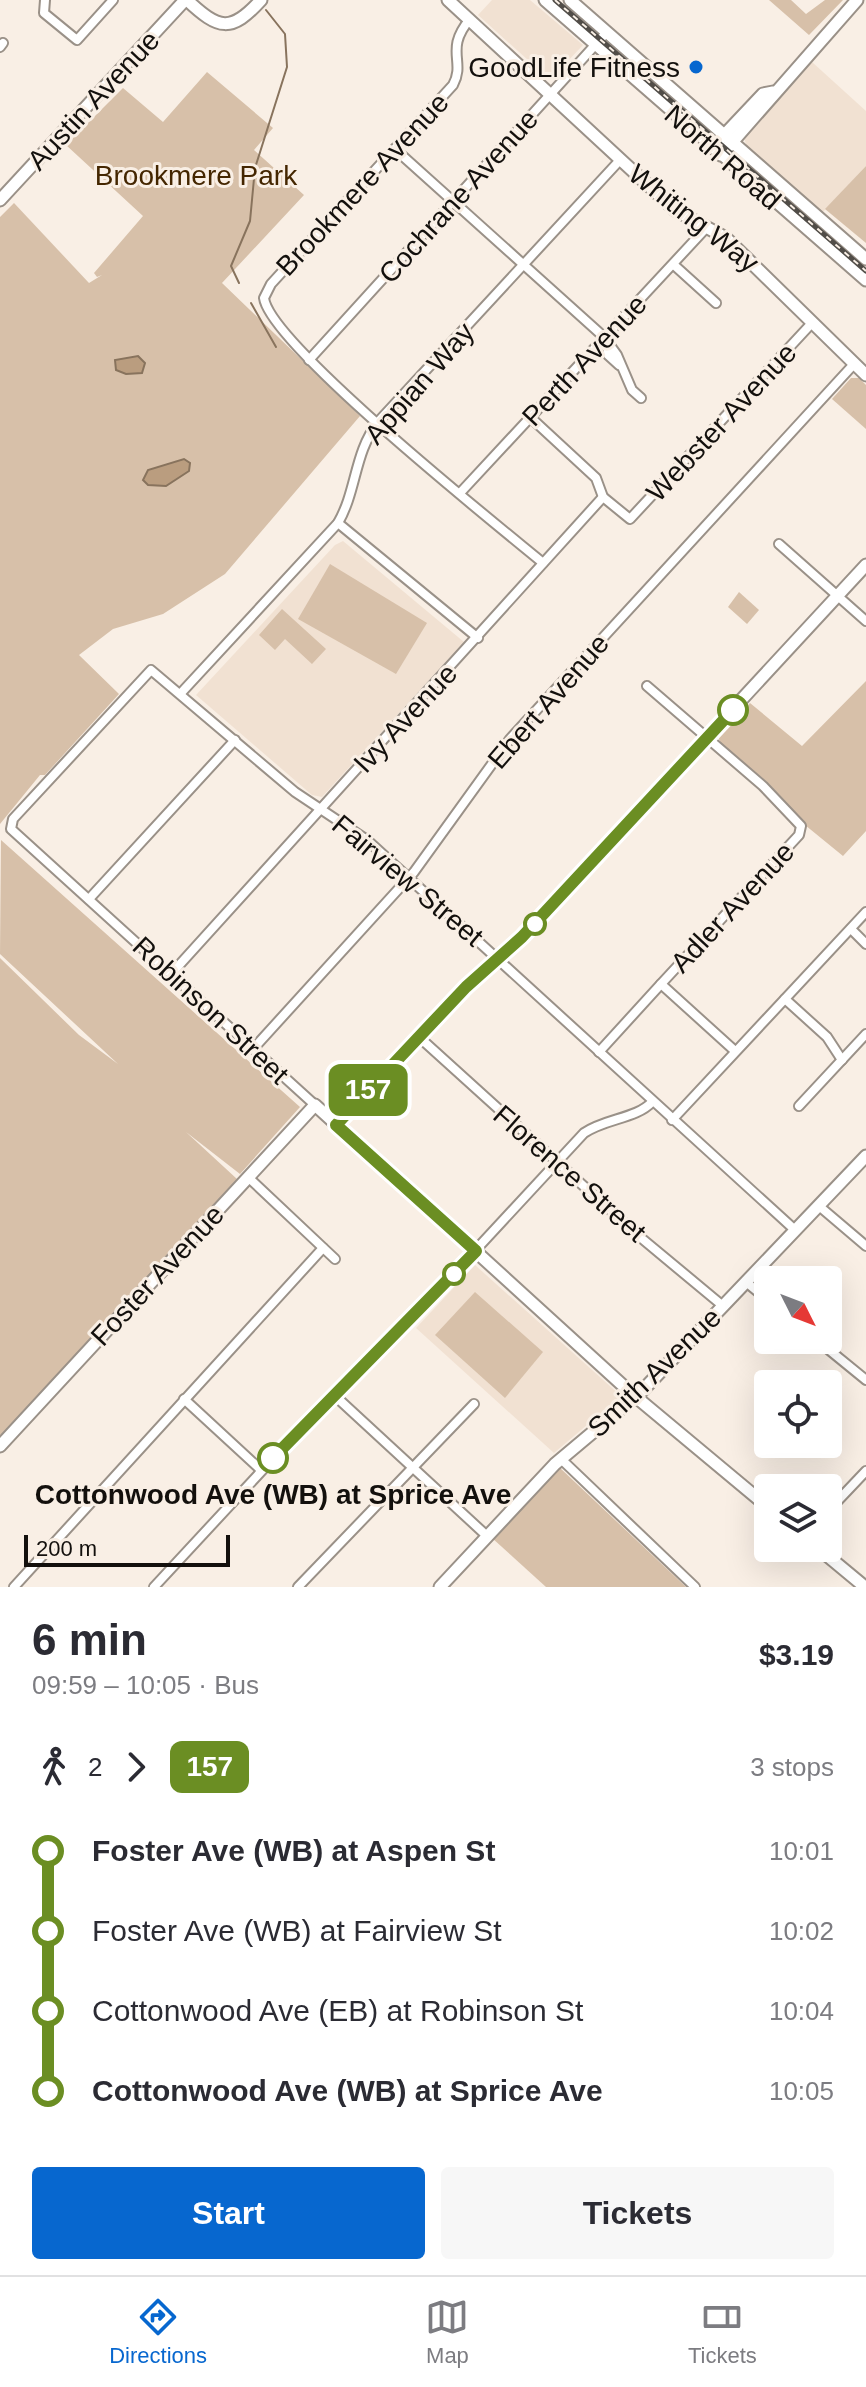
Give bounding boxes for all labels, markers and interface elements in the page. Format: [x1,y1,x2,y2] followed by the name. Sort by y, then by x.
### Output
[21,24,166,176] street label: Austin Avenue
[468,52,680,83] place label: GoodLife Fitness
[687,58,705,76] marker: GoodLife Fitness
[270,87,455,282] street label: Brookmere Avenue
[658,99,787,216] street label: North Road
[373,103,544,289] street label: Cochrane Avenue
[623,158,765,279] street label: Whiting Way
[95,160,298,191] park label: Brookmere Park
[516,288,653,432] street label: Perth Avenue
[358,317,480,450] street label: Appian Way
[640,337,802,508] street label: Webster Avenue
[482,628,615,775] street label: Ebert Avenue
[347,658,463,779] street label: Ivy Avenue
[718,695,748,725] unlabelled marker
[326,808,489,952] street label: Fairview Street
[664,836,800,979] street label: Adler Avenue
[524,913,546,935] unlabelled marker
[127,931,295,1090] street label: Robinson Street
[322,1064,414,1116] line badge: 157
[345,1074,391,1105] text: 157
[487,1099,652,1248] street label: Florence Street
[85,1199,230,1352] street label: Foster Avenue
[443,1263,465,1285] unlabelled marker
[754,1266,842,1354] north arrow
[754,1266,842,1562] map controls
[582,1301,727,1443] street label: Smith Avenue
[754,1370,842,1458] button: locate
[258,1443,288,1473] marker: Cottonwood Ave (WB) at Sprice Ave
[754,1474,842,1562] button: layers
[35,1479,511,1510] place label: Cottonwood Ave (WB) at Sprice Ave
[24,1531,230,1567] scale bar
[36,1536,97,1561] text: 200 m
[32,1615,147,1664] text: 6 min
[759,1638,834,1671] text: $3.19
[32,1670,259,1700] text: 09:59 – 10:05 · Bus
[32,1745,76,1789] icon: walk
[114,1745,158,1789] icon: forward
[186,1751,233,1782] text: 157
[88,1752,102,1782] text: 2
[750,1752,834,1782] text: 3 stops
[92,1834,495,1867] text: Foster Ave (WB) at Aspen St
[769,1836,834,1866] text: 10:01
[92,1914,502,1947] text: Foster Ave (WB) at Fairview St
[769,1916,834,1946] text: 10:02
[92,1994,583,2027] text: Cottonwood Ave (EB) at Robinson St
[769,1996,834,2026] text: 10:04
[92,2074,603,2107] text: Cottonwood Ave (WB) at Sprice Ave
[769,2076,834,2106] text: 10:05
[32,2167,425,2259] button: Start
[441,2167,834,2259] button: Tickets
[109,2295,207,2369] tab: Directions
[425,2295,469,2369] tab: Map
[688,2295,757,2369] tab: Tickets

